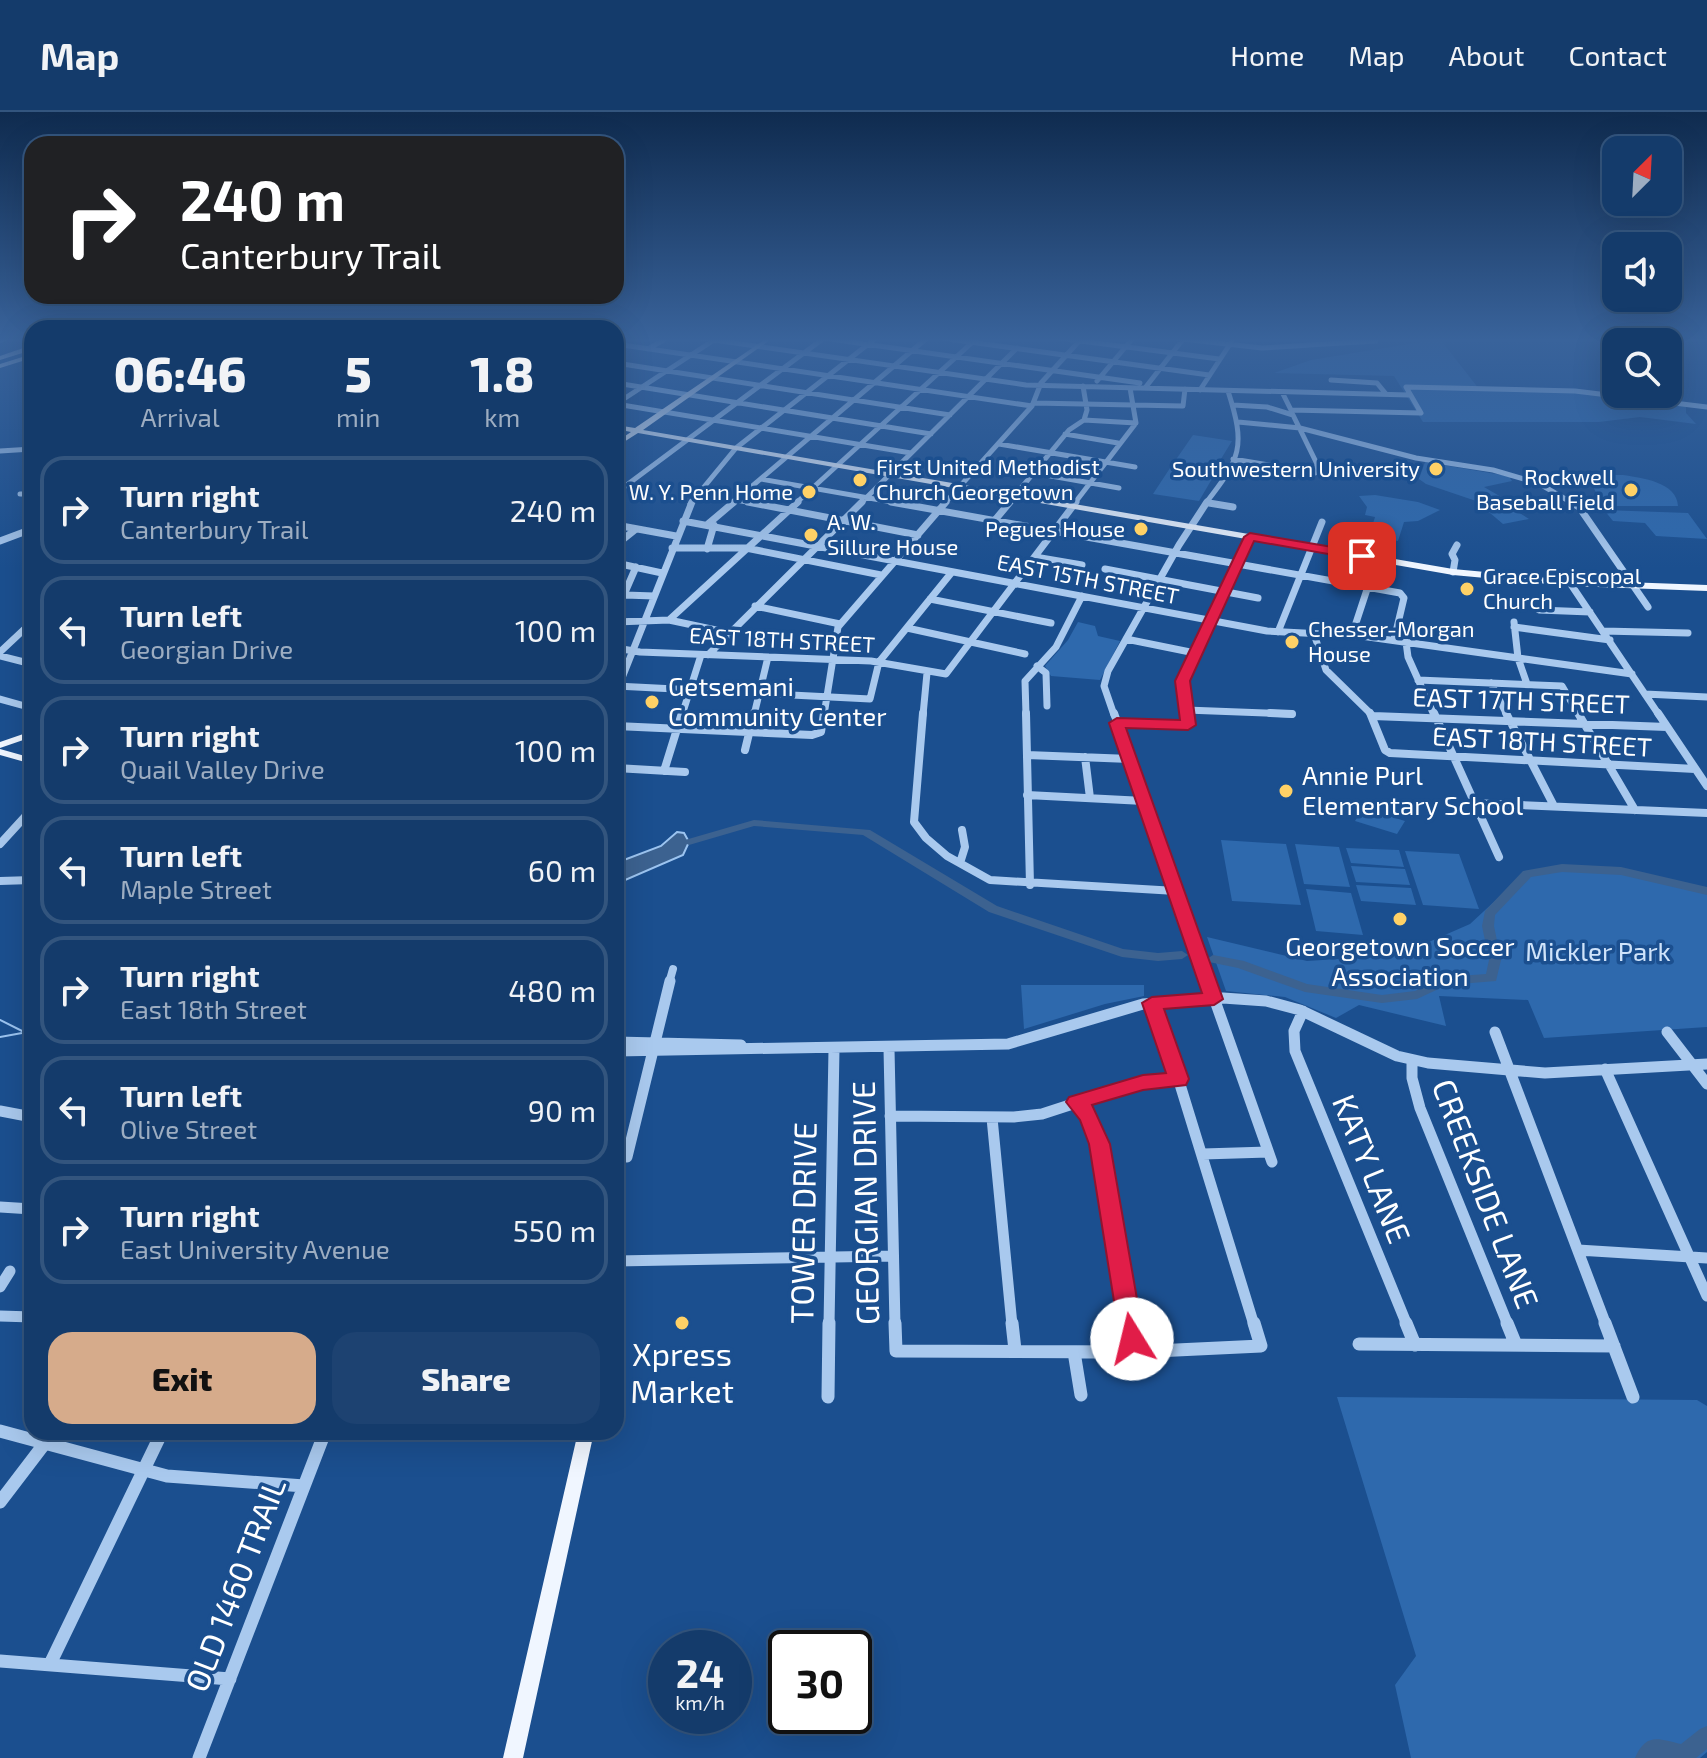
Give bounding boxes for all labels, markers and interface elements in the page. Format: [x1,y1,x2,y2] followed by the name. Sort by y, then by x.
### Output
[40,32,119,78] text: Map
[1230,38,1304,72] text: Home
[1348,38,1405,72] text: Map
[1449,38,1524,72] text: About
[1568,38,1667,72] text: Contact
[1602,136,1682,216] north arrow
[1602,136,1682,408] map controls
[180,165,345,232] text: 240 m
[48,168,152,272] icon: right
[1602,232,1682,312] button: sound
[180,233,441,276] text: Canterbury Trail
[1602,328,1682,408] button: search
[114,344,246,402] text: 06:46
[345,344,372,402] text: 5
[470,344,534,402] text: 1.8
[140,401,220,432] text: Arrival
[336,401,380,432] text: min
[484,401,520,432] text: km
[876,453,1100,504] place label: First United Methodist Church Georgetown
[1172,455,1420,481] place label: Southwestern University
[1427,460,1445,478] marker: Southwestern University
[1476,463,1615,514] place label: Rockwell Baseball Field
[851,471,869,489] marker: First United Methodist Church Georgetown
[120,477,260,513] text: Turn right
[629,478,793,504] place label: W. Y. Penn Home
[1622,481,1640,499] marker: Rockwell Baseball Field
[800,483,818,501] marker: W. Y. Penn Home
[52,488,96,532] icon: right
[510,492,596,528] text: 240 m
[827,508,958,559] place label: A. W. Sillure House
[120,513,309,544] text: Canterbury Trail
[985,515,1125,541] place label: Pegues House
[1132,520,1150,538] marker: Pegues House
[1328,522,1396,590] pin
[802,526,820,544] marker: A. W. Sillure House
[1340,534,1384,578] icon: arrive
[995,548,1181,608] street label: EAST 15TH STREET
[1483,562,1642,613] place label: Grace Episcopal Church
[1458,580,1476,598] marker: Grace Episcopal Church
[120,597,242,633] text: Turn left
[52,608,96,652] icon: left
[515,612,596,648] text: 100 m
[1308,615,1475,666] place label: Chesser-Morgan House
[688,621,876,657] street label: EAST 18TH STREET
[120,633,293,664] text: Georgian Drive
[1283,633,1301,651] marker: Chesser-Morgan House
[668,670,887,731] place label: Getsemani Community Center
[1412,680,1630,719] street label: EAST 17TH STREET
[643,693,661,711] marker: Getsemani Community Center
[120,717,260,753] text: Turn right
[1431,719,1653,762] street label: EAST 18TH STREET
[52,728,96,772] icon: right
[515,732,596,768] text: 100 m
[120,753,325,784] text: Quail Valley Drive
[1302,759,1524,820] place label: Annie Purl Elementary School
[1277,782,1295,800] marker: Annie Purl Elementary School
[120,837,242,873] text: Turn left
[52,848,96,892] icon: left
[528,852,596,888] text: 60 m
[120,873,272,904] text: Maple Street
[1391,910,1409,928] marker: Georgetown Soccer Association
[1285,930,1515,991] place label: Georgetown Soccer Association
[1525,935,1671,966] park label: Mickler Park
[120,957,260,993] text: Turn right
[52,968,96,1012] icon: right
[508,972,596,1008] text: 480 m
[120,993,307,1024] text: East 18th Street
[1426,1073,1548,1313] street label: CREEKSIDE LANE
[120,1077,242,1113] text: Turn left
[843,1081,885,1325] street label: GEORGIAN DRIVE
[52,1088,96,1132] icon: left
[1326,1088,1420,1248] street label: KATY LANE
[528,1092,596,1128] text: 90 m
[120,1113,257,1144] text: Olive Street
[781,1122,823,1324] street label: TOWER DRIVE
[120,1197,260,1233] text: Turn right
[52,1208,96,1252] icon: right
[513,1212,596,1248] text: 550 m
[120,1233,390,1264] text: East University Avenue
[1090,1297,1174,1381] position arrow
[673,1314,691,1332] marker: Xpress Market
[48,1332,316,1424] button: Exit
[332,1332,600,1424] button: Share
[630,1334,734,1409] place label: Xpress Market
[176,1472,292,1696] street label: OLD 1460 TRAIL
[768,1630,872,1734] speed limit sign: 30
[676,1648,724,1696] text: 24
[675,1690,725,1714] text: km/h

